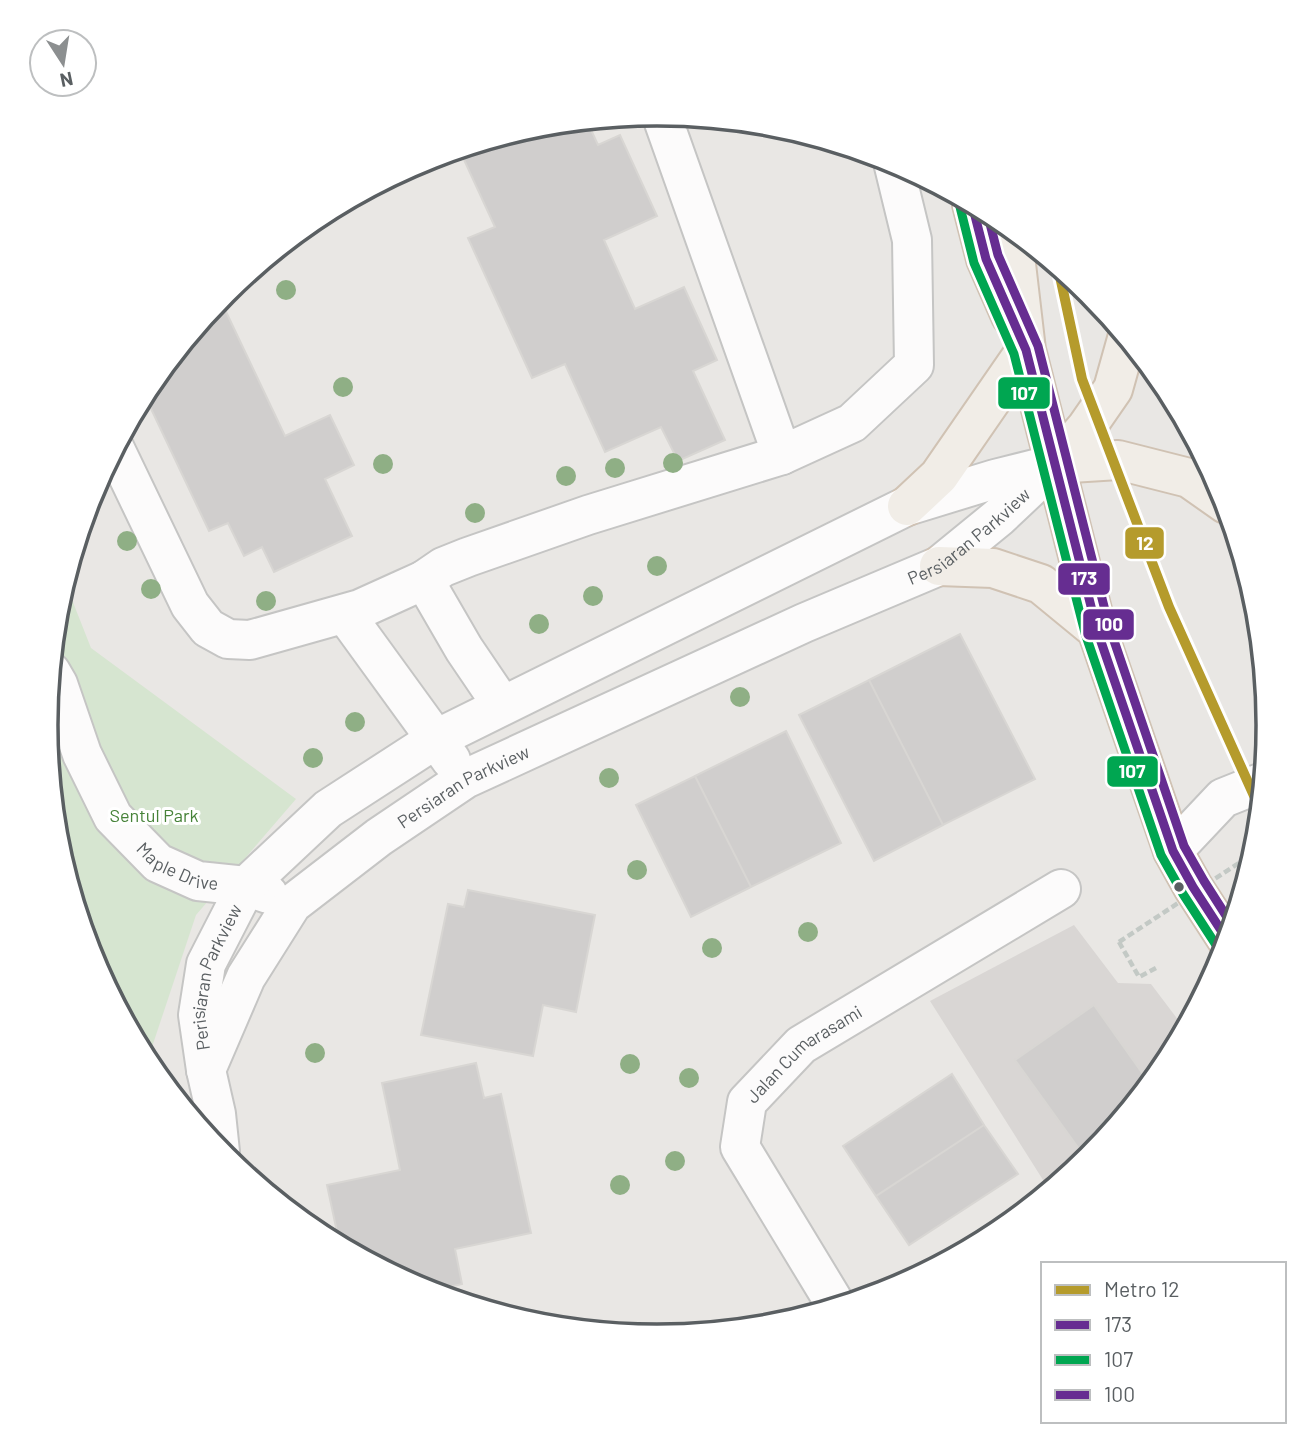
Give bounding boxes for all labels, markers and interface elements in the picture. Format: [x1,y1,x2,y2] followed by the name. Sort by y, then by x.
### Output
[28,28,98,98] north arrow
[58,68,75,93] text: N
[997,376,1051,410] line badge: 107
[1011,381,1038,404] text: 107
[904,483,1034,589] street label: Persiaran Parkview
[1124,526,1165,560] line badge: 12
[1136,531,1154,554] text: 12
[1057,562,1111,596] line badge: 173
[1071,566,1097,589] text: 173
[1082,608,1135,641] line badge: 100
[1095,612,1123,635] text: 100
[393,740,533,833] street label: Persiaran Parkview
[1106,755,1159,788] line badge: 107
[1119,759,1146,782] text: 107
[109,804,199,826] park label: Sentul Park
[133,837,219,894] street label: Maple Drive
[1172,880,1186,894] unlabelled marker
[187,900,246,1052] street label: Perisiaran Parkview
[741,1000,866,1107] street label: Jalan Cumarasami
[1041,1262,1286,1423] legend
[1104,1276,1180,1301] text: Metro 12
[1104,1311,1132,1336] text: 173
[1104,1346,1133,1371] text: 107
[1104,1381,1135,1406] text: 100

